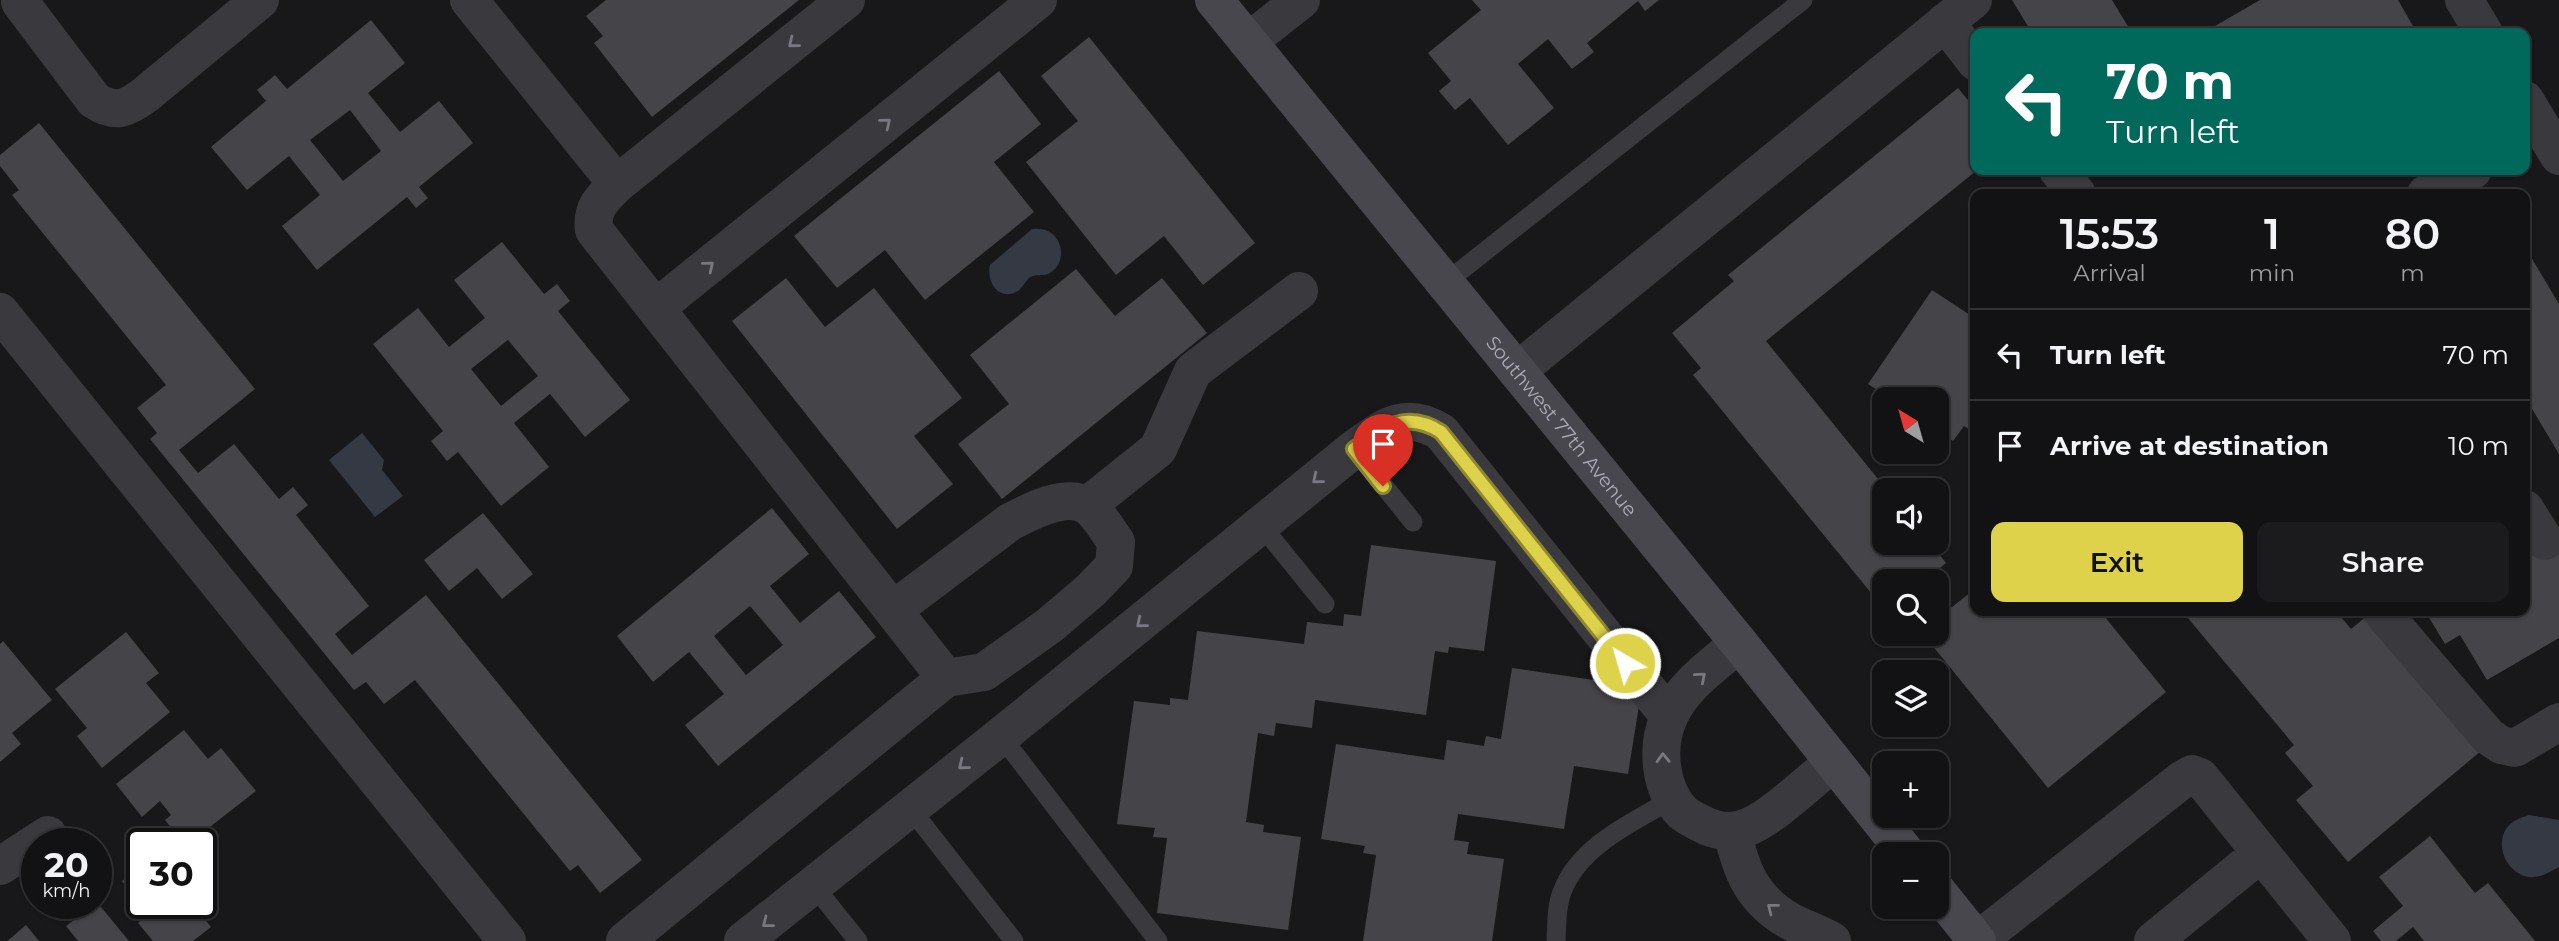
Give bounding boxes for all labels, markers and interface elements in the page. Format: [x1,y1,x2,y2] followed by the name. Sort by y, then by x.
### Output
[789,34,801,47] one-way arrow
[2106,52,2234,111] text: 70 m
[1991,56,2082,147] icon: left
[2106,112,2240,151] text: Turn left
[877,119,890,131] one-way arrow
[2060,208,2159,260] text: 15:53
[2264,208,2280,260] text: 1
[2385,208,2440,260] text: 80
[2073,259,2146,287] text: Arrival
[2249,259,2295,287] text: min
[2400,259,2425,287] text: m
[701,261,713,274] one-way arrow
[1481,331,1642,521] street label: Southwest 77th Avenue
[1991,336,2029,374] icon: left
[2050,339,2166,371] text: Turn left
[2443,339,2509,371] text: 70 m
[1872,387,1950,464] north arrow
[1872,387,1949,919] map controls
[1353,414,1413,486] pin
[1364,425,1402,463] icon: arrive
[1991,427,2029,465] icon: arrive
[2050,430,2329,462] text: Arrive at destination
[2448,430,2509,462] text: 10 m
[1313,471,1325,484] one-way arrow
[1872,478,1949,555] button: sound
[1991,522,2243,602] button: Exit
[2257,522,2509,602] button: Share
[1872,569,1949,646] button: search
[1136,614,1148,627] one-way arrow
[1588,626,1662,700] position arrow
[1872,660,1949,737] button: layers
[1692,673,1705,685] one-way arrow
[1872,751,1949,828] button: +
[1655,752,1671,763] one-way arrow
[959,757,971,770] one-way arrow
[126,828,217,919] speed limit sign: 30
[1872,842,1949,919] button: −
[44,843,89,886] text: 20
[42,880,91,902] text: km/h
[1768,904,1780,917] one-way arrow
[762,914,774,927] one-way arrow

